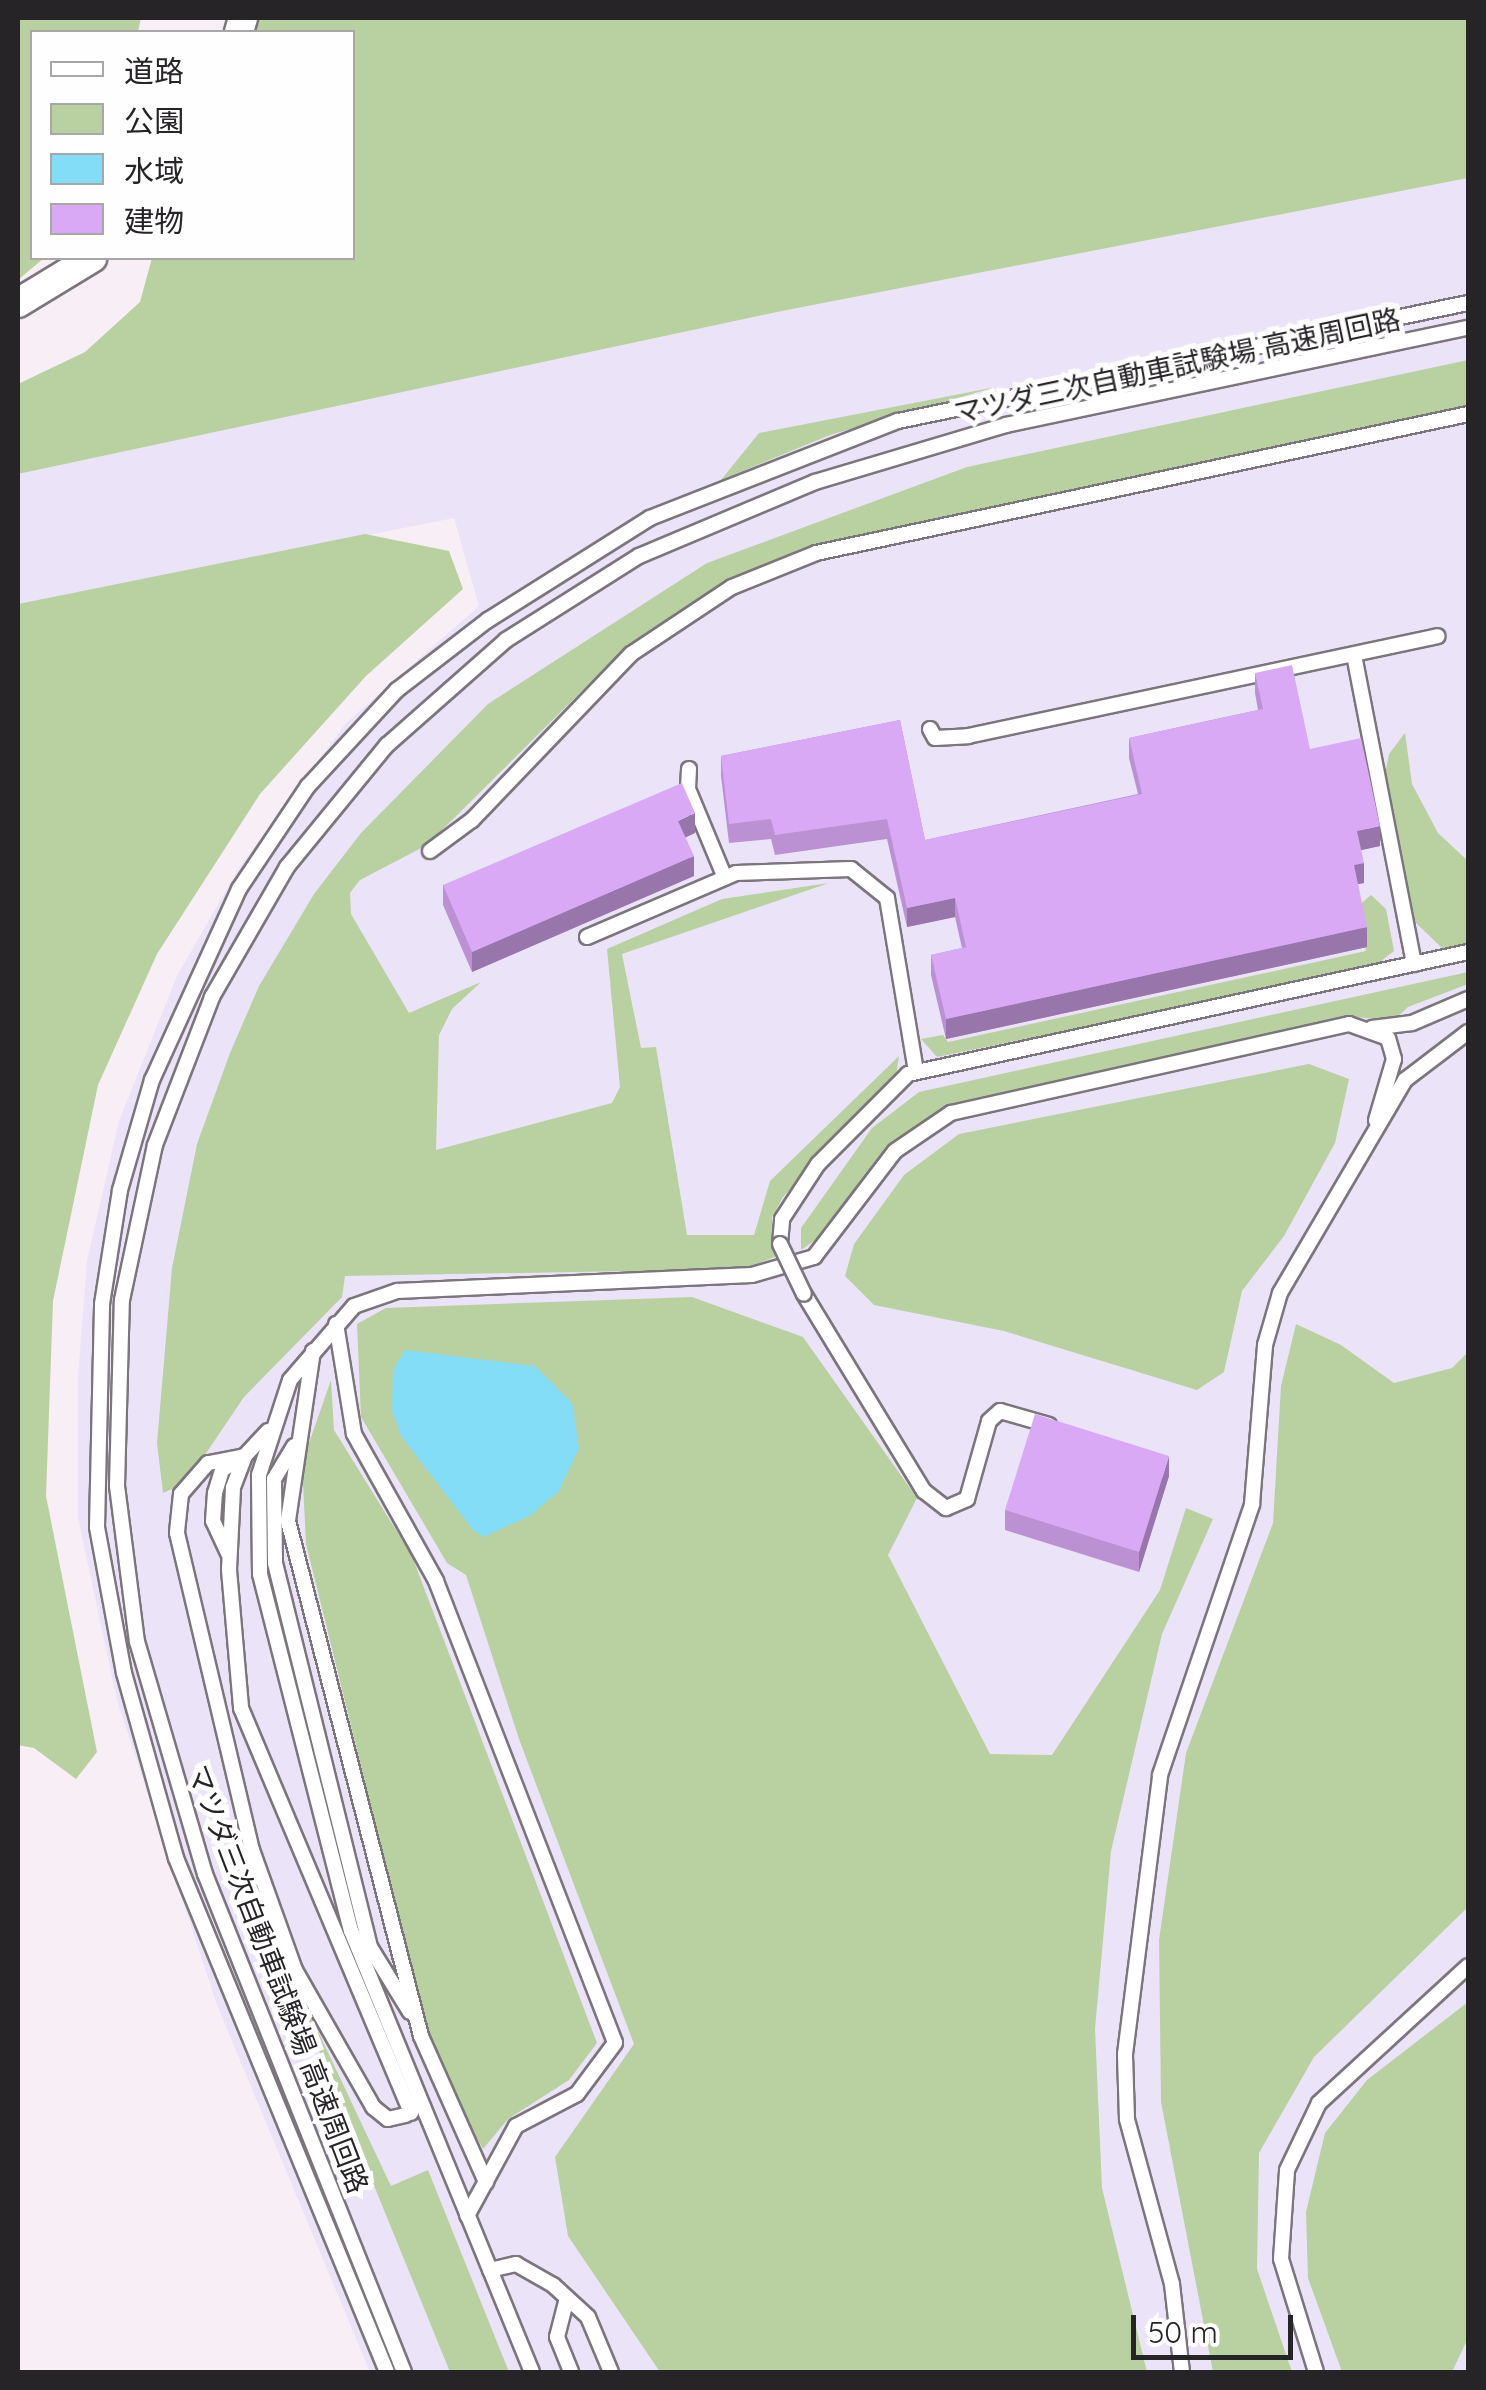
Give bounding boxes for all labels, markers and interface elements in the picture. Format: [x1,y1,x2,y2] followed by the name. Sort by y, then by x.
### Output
[30,30,355,260] legend
[124,52,184,90] text: 道路
[124,102,184,140] text: 公園
[124,152,184,190] text: 水域
[124,202,184,240] text: 建物
[951,302,1403,430] street label: マツダ三次自動車試験場 高速周回路
[181,1760,375,2198] street label: マツダ三次自動車試験場 高速周回路
[1136,2295,1298,2357] scale bar
[1148,2313,1218,2351] text: 50 m

